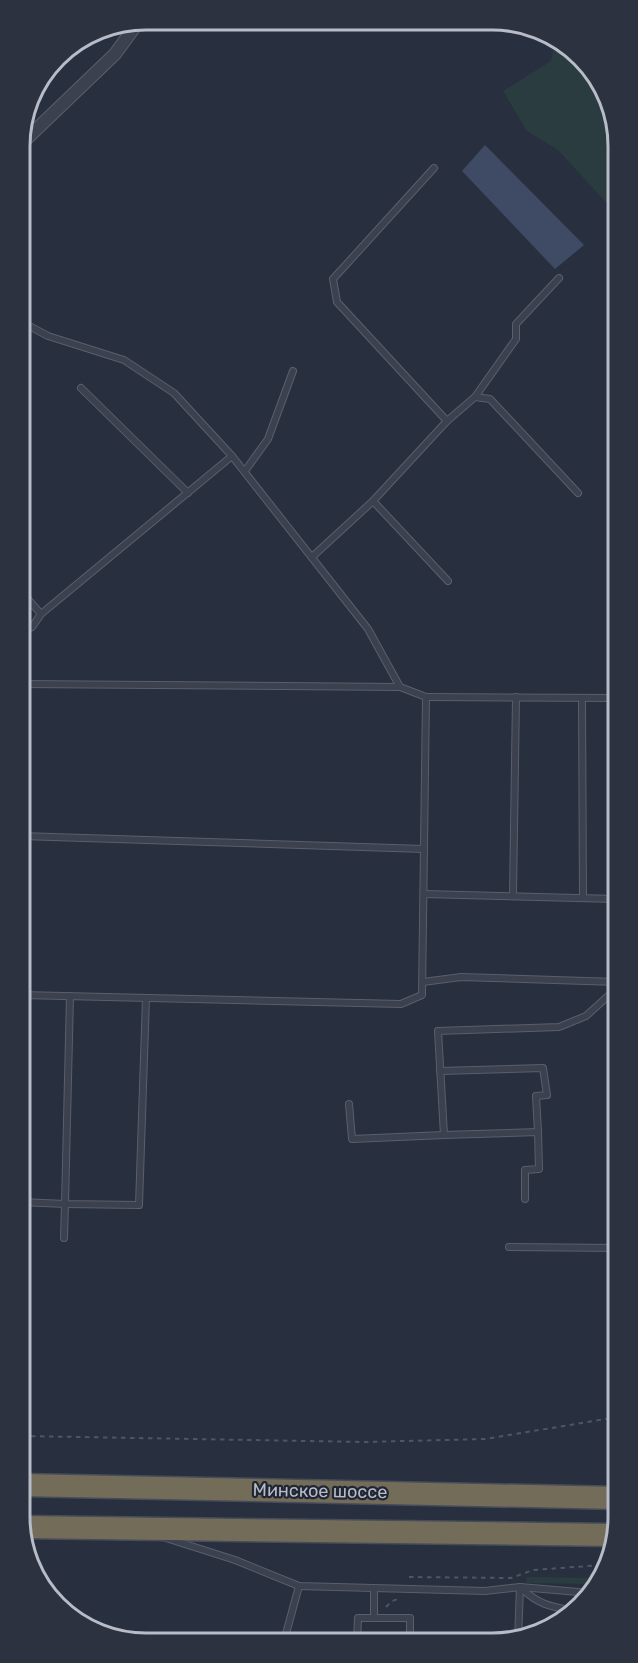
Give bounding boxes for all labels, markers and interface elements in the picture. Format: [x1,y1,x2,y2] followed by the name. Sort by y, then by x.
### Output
[252,1479,388,1503] street label: Минское шоссе

